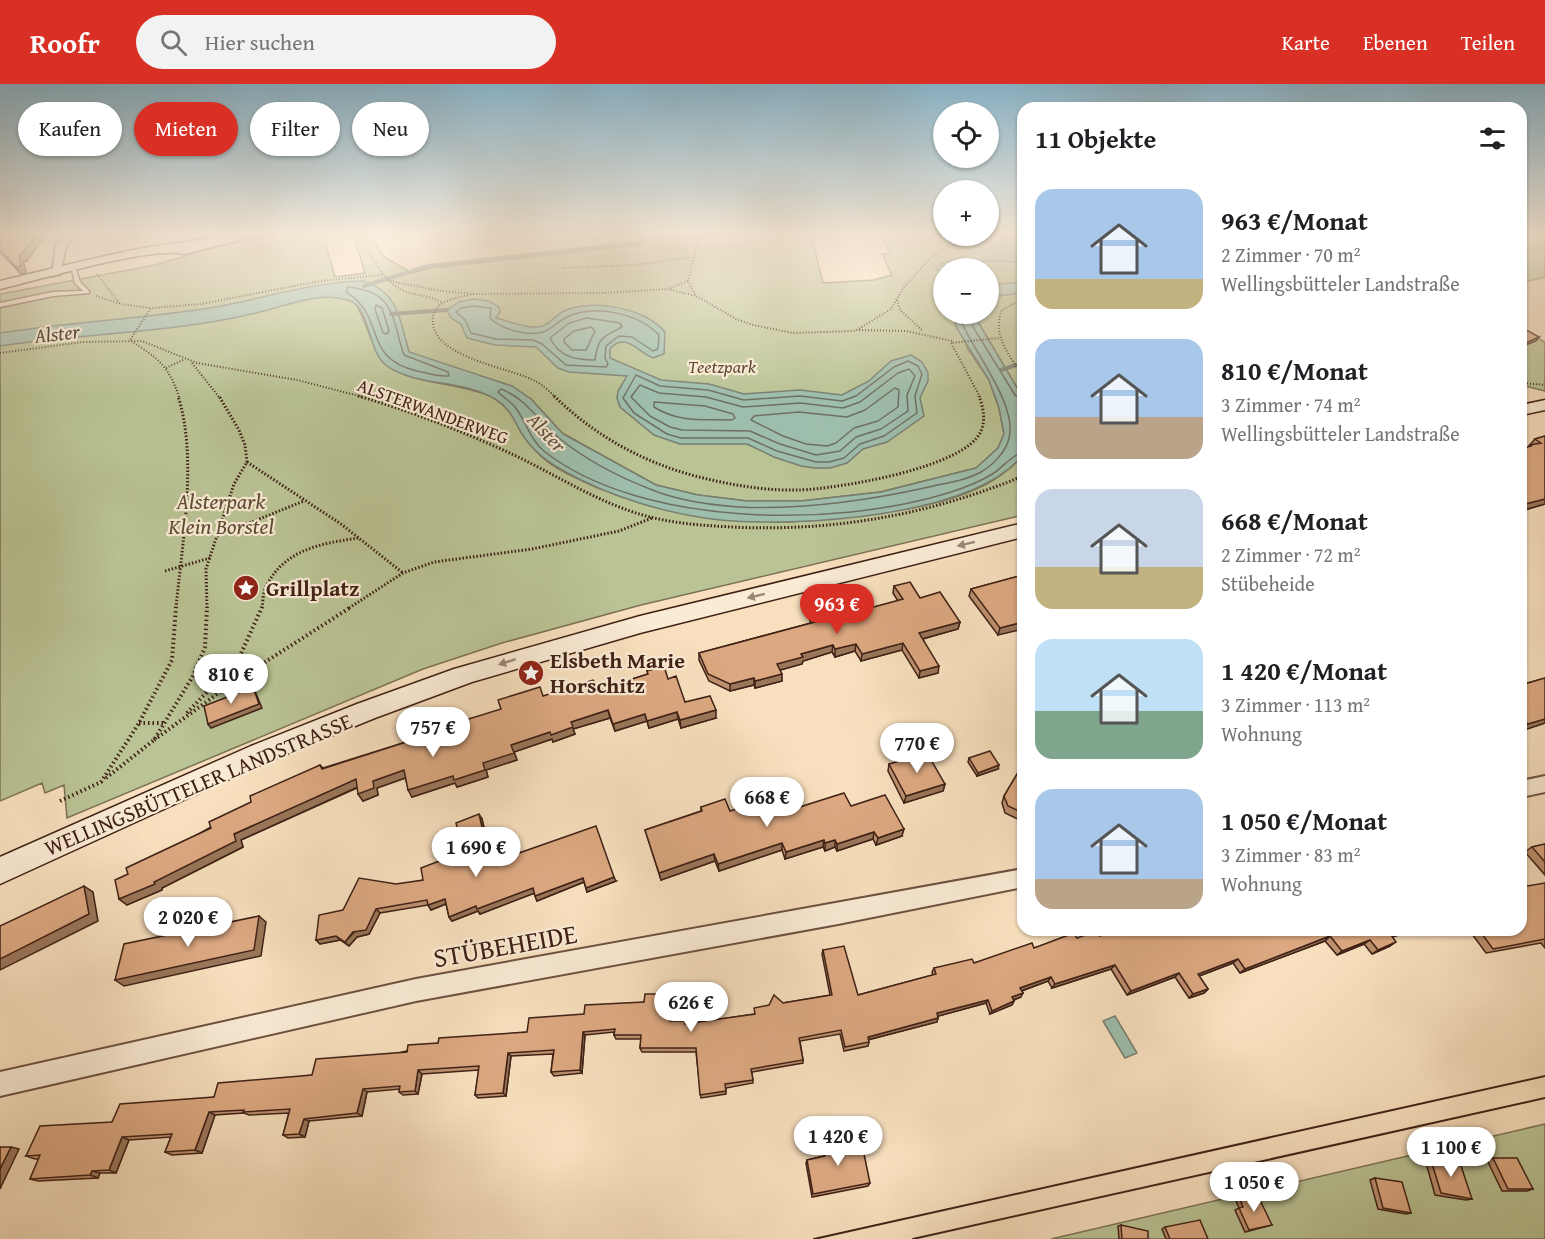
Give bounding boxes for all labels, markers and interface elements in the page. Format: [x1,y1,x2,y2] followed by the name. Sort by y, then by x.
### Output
[136,15,556,69] search box
[30,22,100,63] text: Roofr
[157,26,190,59] icon: search
[205,26,315,58] text: Hier suchen
[1282,27,1330,58] text: Karte
[1363,27,1428,58] text: Ebenen
[1461,27,1515,58] text: Teilen
[18,102,122,156] chip: Kaufen
[134,102,238,156] chip: Mieten
[250,102,340,156] chip: Filter
[352,102,429,156] chip: Neu
[933,102,999,324] map controls
[933,102,999,168] button: locate
[1035,119,1156,158] text: 11 Objekte
[1476,122,1509,155] icon: filters
[933,180,999,246] button: +
[1221,201,1368,240] text: 963 €/Monat
[1083,213,1155,285] icon: home
[1221,240,1360,269] text: 2 Zimmer · 70 m²
[933,258,999,324] button: −
[1221,269,1460,298] text: Wellingsbütteler Landstraße
[32,316,82,350] water label: Alster
[1221,351,1368,390] text: 810 €/Monat
[688,353,757,380] park label: Teetzpark
[1083,363,1155,435] icon: home
[354,371,513,451] street label: ALSTERWANDERWEG
[1221,390,1360,419] text: 3 Zimmer · 74 m²
[520,405,573,459] water label: Alster
[1221,419,1460,448] text: Wellingsbütteler Landstraße
[167,485,274,542] park label: Alsterpark Klein Borstel
[1221,501,1368,540] text: 668 €/Monat
[1083,513,1155,585] icon: home
[957,539,975,549] one-way arrow
[1221,540,1360,569] text: 2 Zimmer · 72 m²
[1221,569,1315,598] text: Stübeheide
[266,572,359,604] place label: Grillplatz
[231,573,261,603] place icon: Grillplatz
[795,584,879,635] pin: 963 €
[814,589,860,618] text: 963 €
[747,591,766,601] one-way arrow
[550,644,685,701] place label: Elsbeth Marie Horschitz
[1221,651,1387,690] text: 1 420 €/Monat
[189,654,273,705] pin: 810 €
[498,657,516,667] one-way arrow
[516,658,546,688] place icon: Elsbeth Marie Horschitz
[208,659,254,688] text: 810 €
[1083,663,1155,735] icon: home
[1221,690,1370,719] text: 3 Zimmer · 113 m²
[39,704,357,864] street label: WELLINGSBÜTTELER LANDSTRASSE
[391,707,475,758] pin: 757 €
[410,712,456,741] text: 757 €
[1221,719,1302,748] text: Wohnung
[875,723,959,774] pin: 770 €
[894,728,940,757] text: 770 €
[725,777,809,828] pin: 668 €
[744,782,790,811] text: 668 €
[1221,801,1387,840] text: 1 050 €/Monat
[1083,813,1155,885] icon: home
[421,827,531,878] pin: 1 690 €
[446,832,506,861] text: 1 690 €
[1221,840,1360,869] text: 3 Zimmer · 83 m²
[1221,869,1302,898] text: Wohnung
[133,897,243,948] pin: 2 020 €
[158,902,218,931] text: 2 020 €
[430,913,580,977] street label: STÜBEHEIDE
[649,982,733,1033] pin: 626 €
[668,987,714,1016] text: 626 €
[783,1116,893,1167] pin: 1 420 €
[808,1121,868,1150] text: 1 420 €
[1396,1127,1506,1178] pin: 1 100 €
[1421,1132,1481,1161] text: 1 100 €
[1199,1162,1309,1213] pin: 1 050 €
[1224,1167,1284,1196] text: 1 050 €

